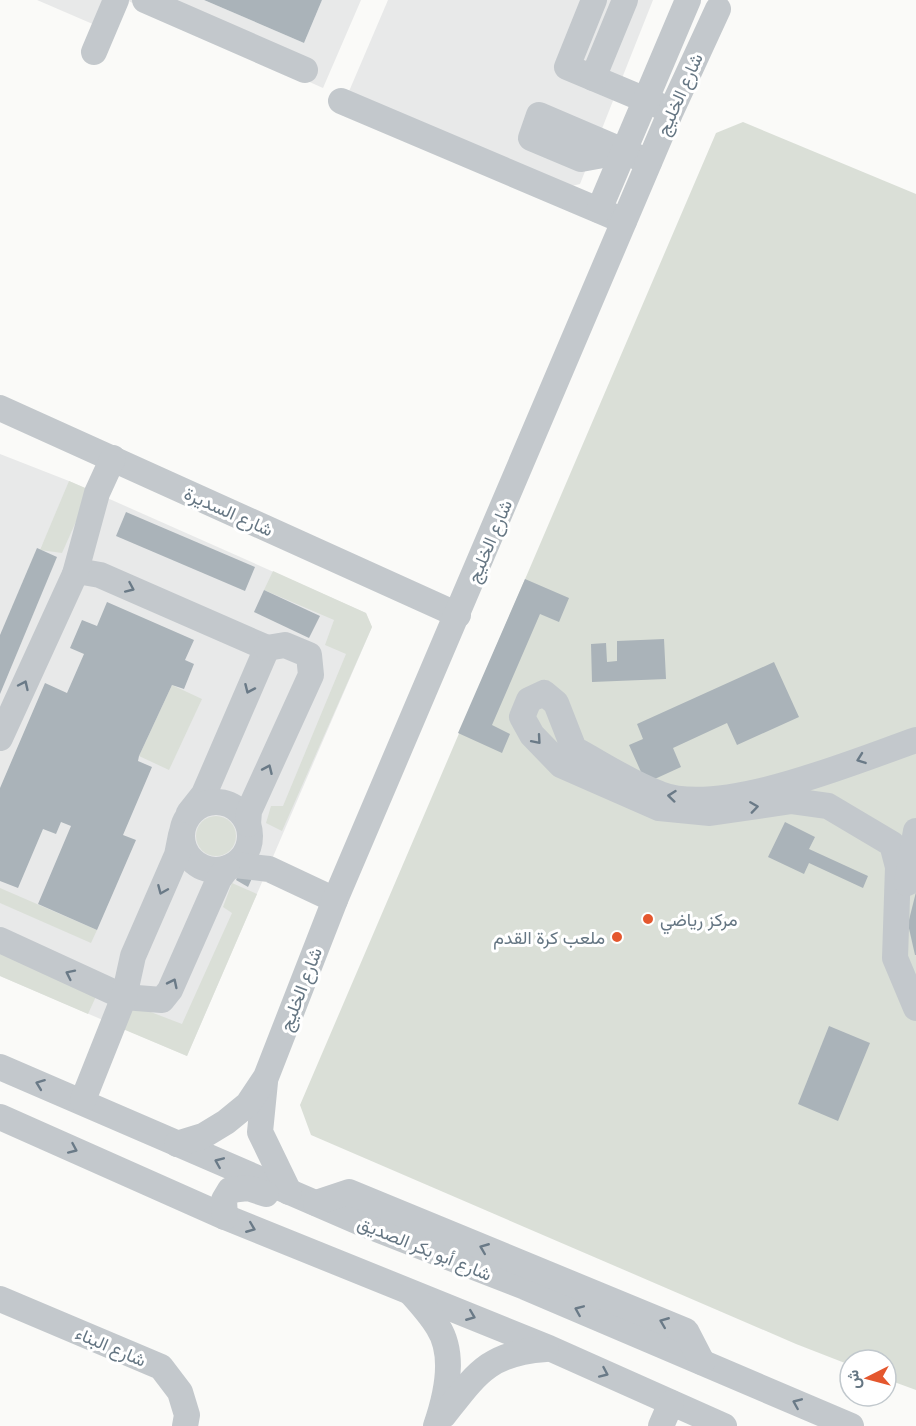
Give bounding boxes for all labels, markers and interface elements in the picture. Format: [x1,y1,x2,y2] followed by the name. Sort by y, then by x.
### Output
[651,49,709,139] street label: شارع الخليج
[180,482,277,542] street label: شارع السديرة
[462,496,518,587] street label: شارع الخليج
[124,580,135,592] one-way arrow
[17,680,29,691] one-way arrow
[245,683,257,694] one-way arrow
[530,733,541,744] one-way arrow
[856,752,867,765] one-way arrow
[261,765,273,776] one-way arrow
[668,791,677,803] one-way arrow
[749,801,758,813] one-way arrow
[157,884,169,895] one-way arrow
[660,908,738,935] place label: مركز رياضي
[641,912,655,926] marker: مركز رياضي
[493,926,605,950] place label: ملعب كرة القدم
[610,930,624,944] marker: ملعب كرة القدم
[274,944,328,1035] street label: شارع الخليج
[66,969,77,981] one-way arrow
[166,978,177,989] one-way arrow
[35,1079,46,1091] one-way arrow
[66,1142,77,1154] one-way arrow
[214,1157,225,1169] one-way arrow
[354,1211,495,1287] street label: شارع أبو بكر الصديق
[245,1221,256,1233] one-way arrow
[479,1243,490,1255] one-way arrow
[575,1305,586,1317] one-way arrow
[465,1309,476,1321] one-way arrow
[659,1317,670,1329] one-way arrow
[72,1321,150,1372] street label: شارع البناء
[838,1348,898,1408] north arrow
[598,1366,609,1378] one-way arrow
[842,1369,864,1390] text: ش
[793,1398,804,1410] one-way arrow

